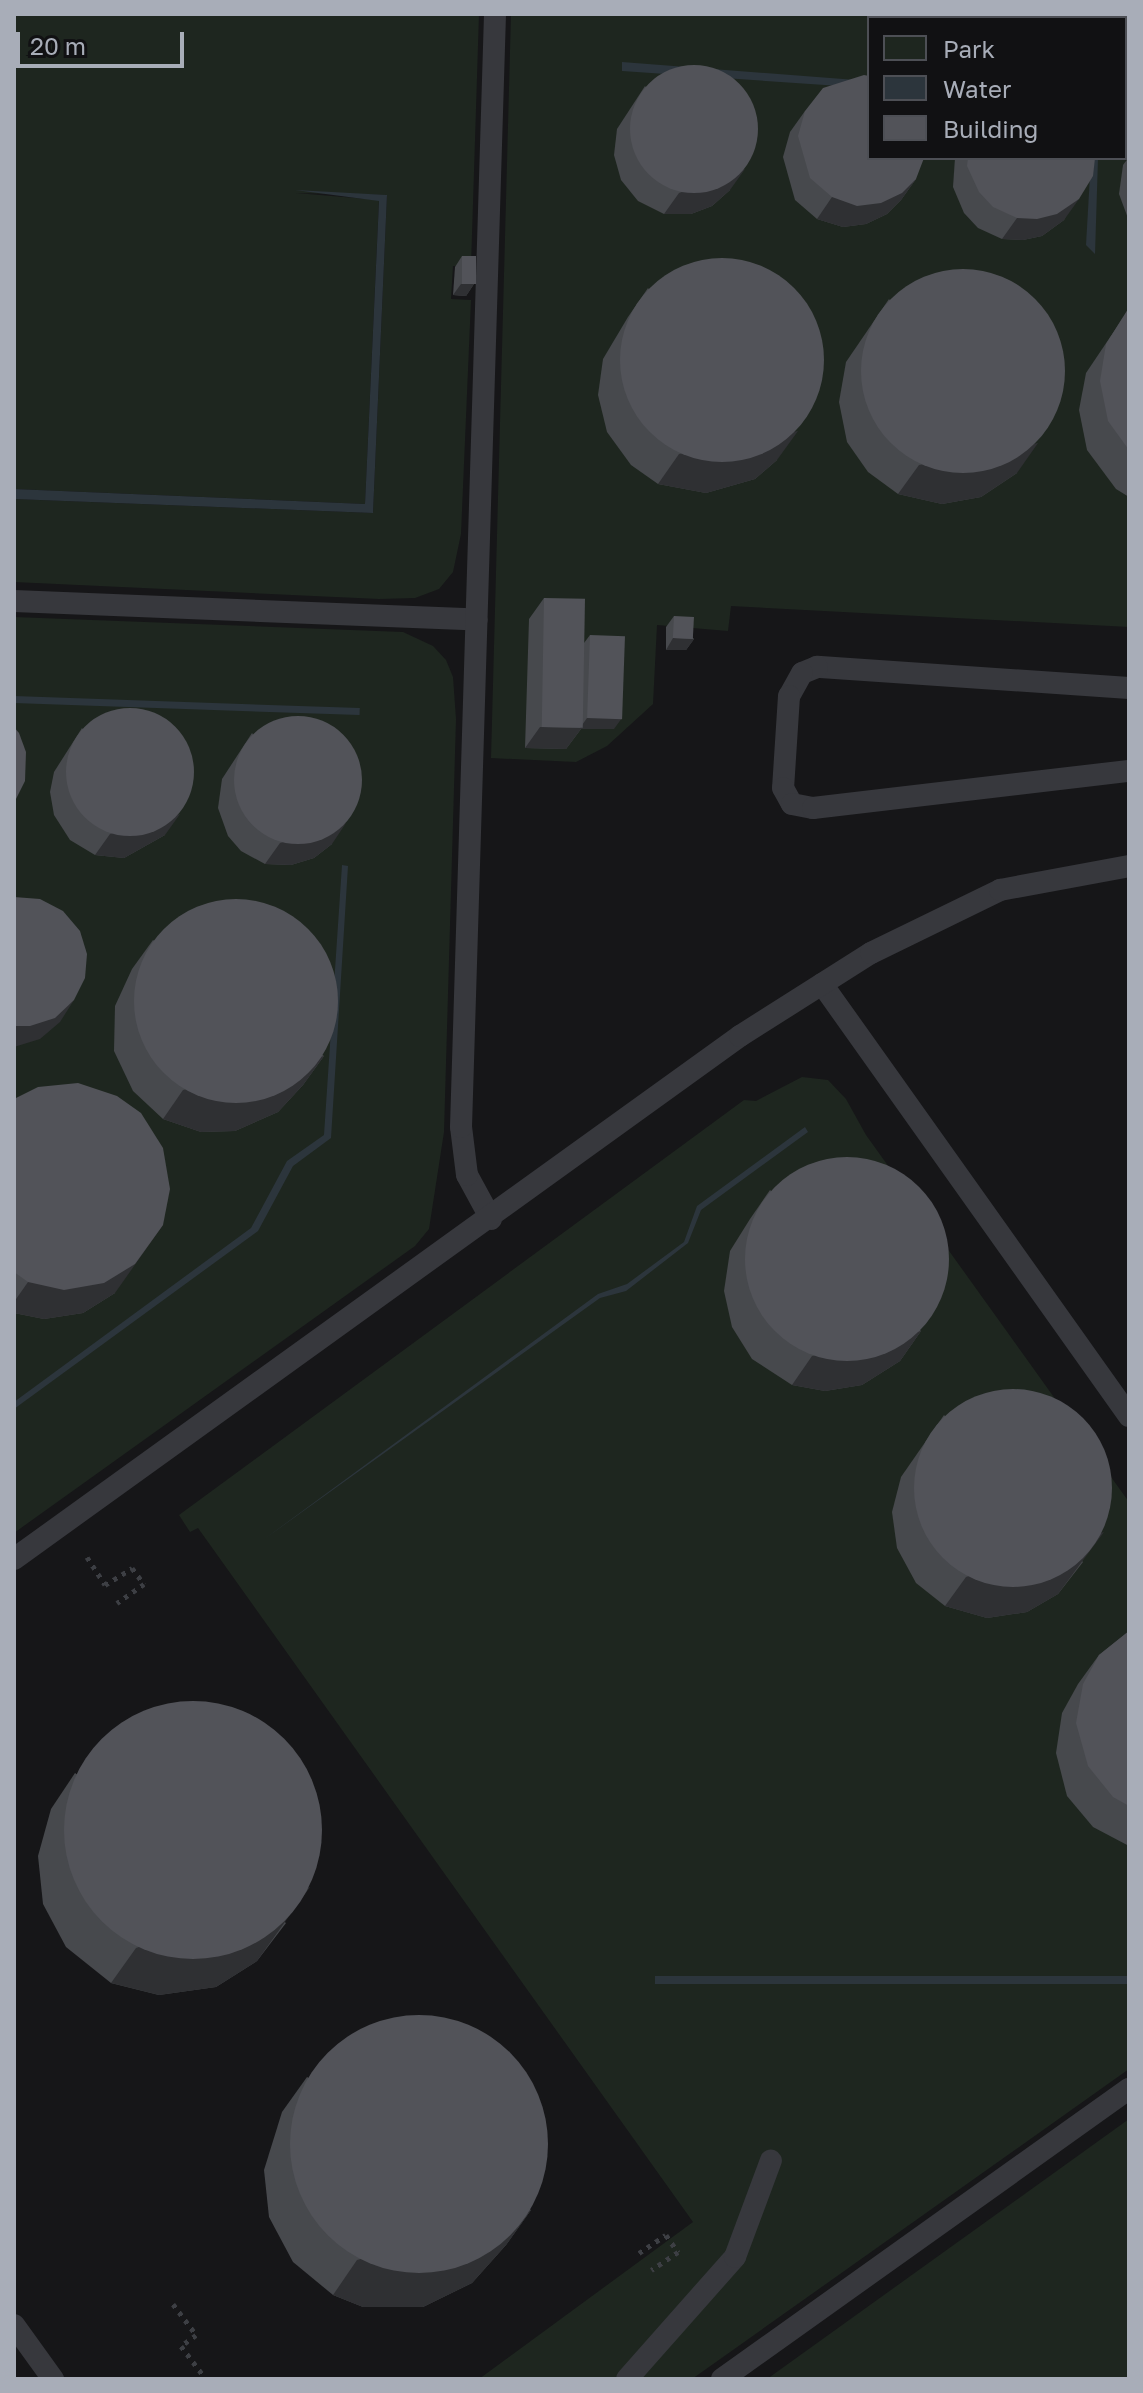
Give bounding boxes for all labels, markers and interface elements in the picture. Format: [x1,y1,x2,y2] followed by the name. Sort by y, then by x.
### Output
[20,16,188,66] scale bar
[867,16,1127,160] legend
[30,31,86,60] text: 20 m
[943,34,995,63] text: Park
[943,74,1011,103] text: Water
[943,114,1038,143] text: Building

